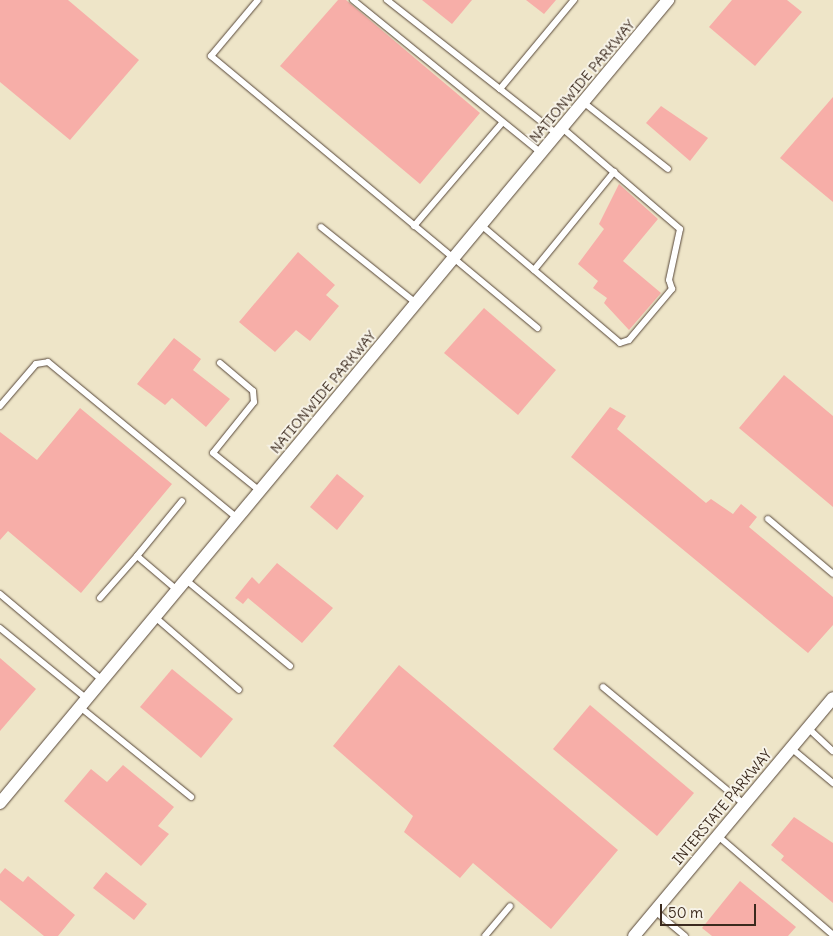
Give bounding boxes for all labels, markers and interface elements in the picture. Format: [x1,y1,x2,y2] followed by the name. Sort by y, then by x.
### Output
[526,16,638,146] street label: NATIONWIDE PARKWAY
[267,327,379,457] street label: NATIONWIDE PARKWAY
[669,746,775,868] street label: INTERSTATE PARKWAY
[663,894,759,926] scale bar
[668,903,703,922] text: 50 m

